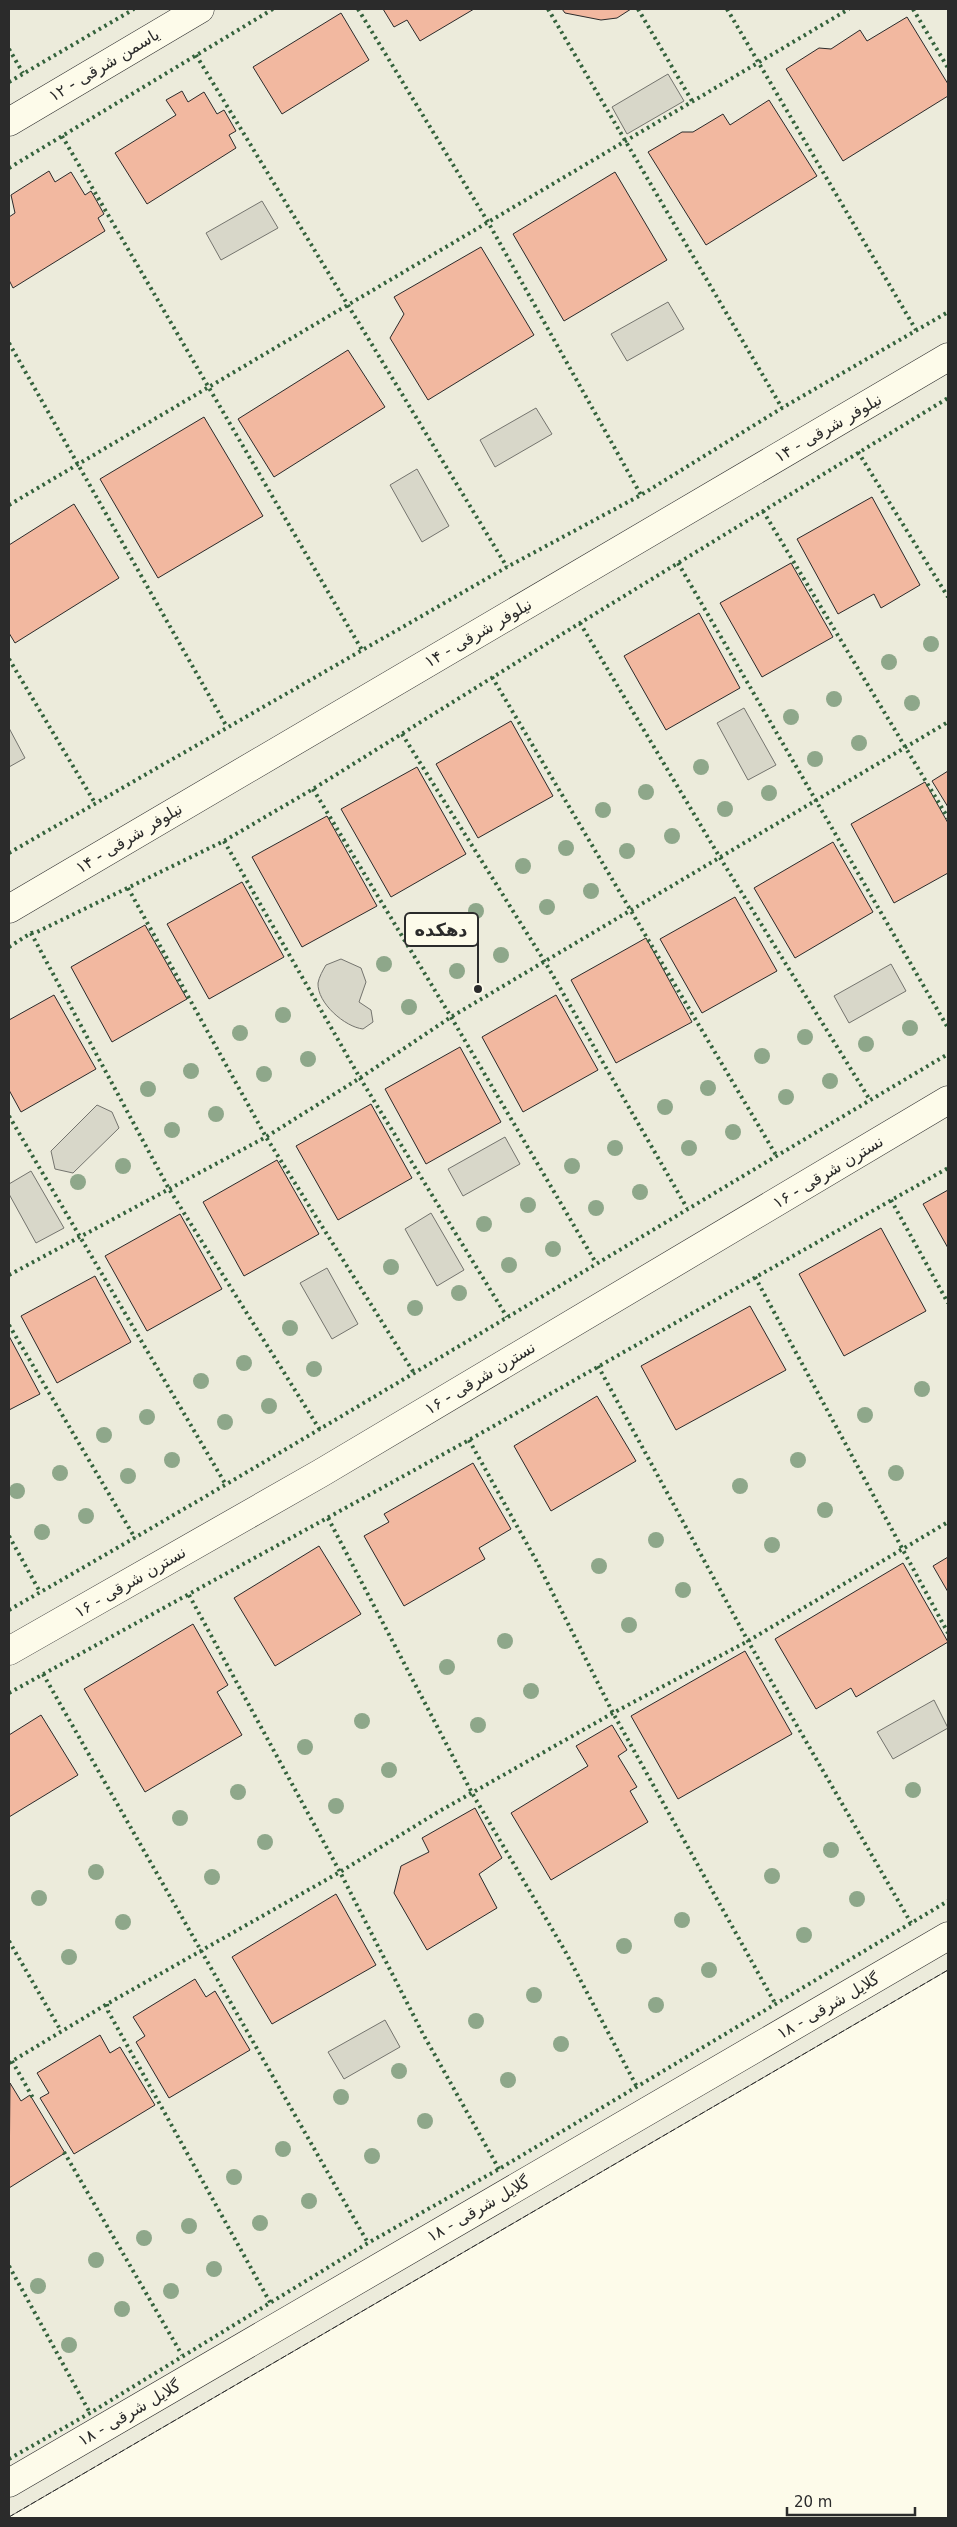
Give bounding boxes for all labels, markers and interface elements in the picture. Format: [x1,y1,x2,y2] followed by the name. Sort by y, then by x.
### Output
[45,25,163,106] street label: یاسمن شرقی - ۱۲
[771,390,886,467] street label: نیلوفر شرقی - ۱۴
[421,595,536,672] street label: نیلوفر شرقی - ۱۴
[72,799,186,878] street label: نیلوفر شرقی - ۱۴
[405,913,478,946] callout: دهکده
[414,919,468,940] text: دهکده
[769,1132,887,1213] street label: نسترن شرقی - ۱۶
[421,1338,539,1419] street label: نسترن شرقی - ۱۶
[71,1542,190,1622] street label: نسترن شرقی - ۱۶
[773,1969,883,2044] street label: گلایل شرقی - ۱۸
[423,2172,533,2247] street label: گلایل شرقی - ۱۸
[74,2376,184,2451] street label: گلایل شرقی - ۱۸
[787,2484,914,2516] scale bar
[794,2493,832,2511] text: 20 m

